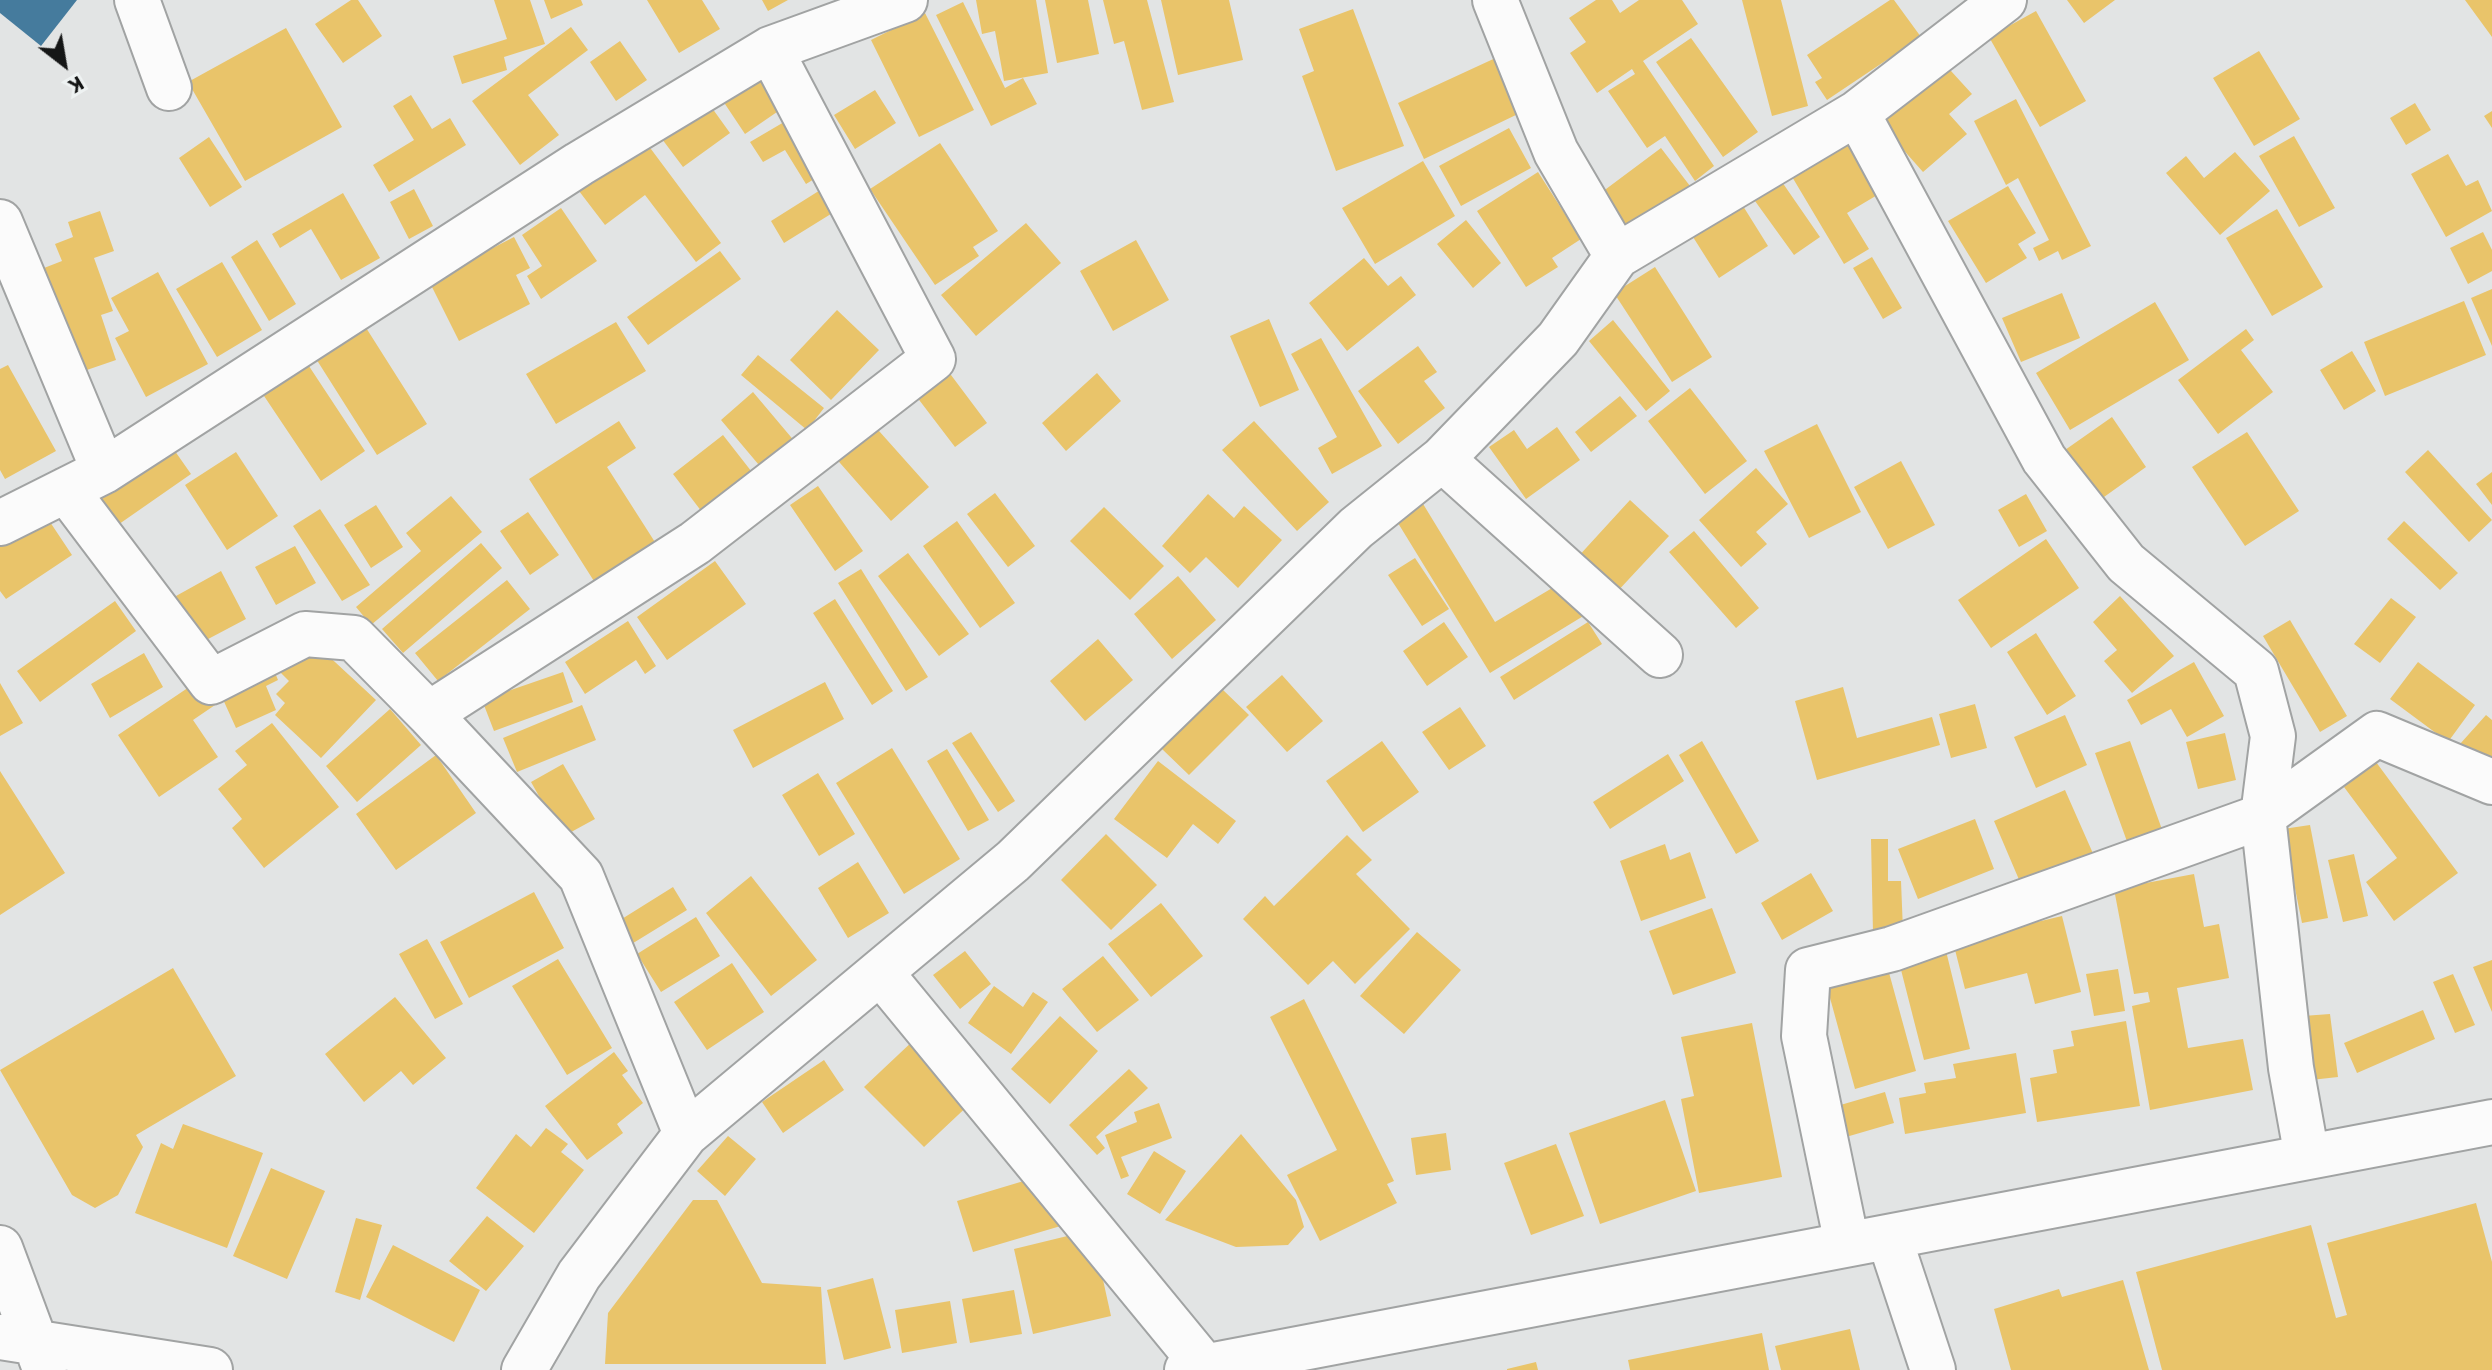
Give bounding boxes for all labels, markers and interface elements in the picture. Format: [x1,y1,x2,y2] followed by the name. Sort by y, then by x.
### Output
[24,24,104,104] north arrow
[62,67,90,102] text: K

